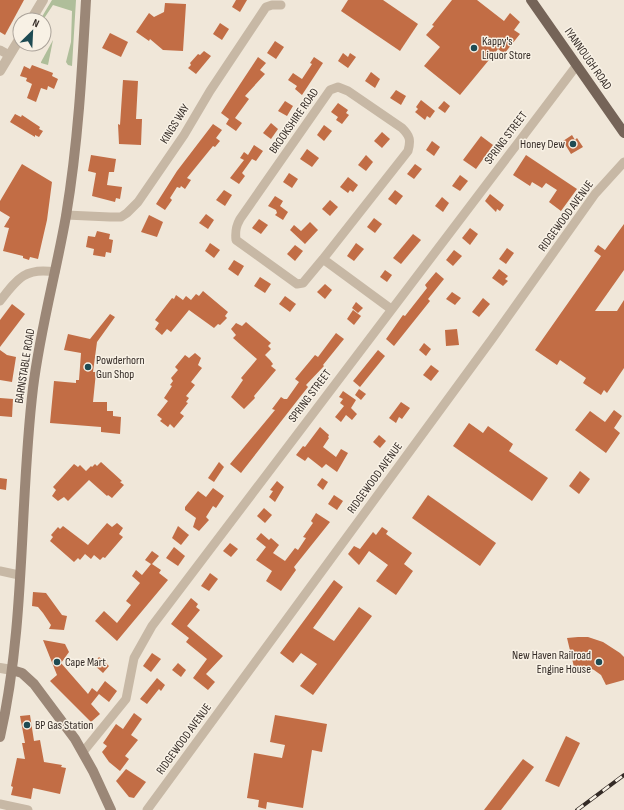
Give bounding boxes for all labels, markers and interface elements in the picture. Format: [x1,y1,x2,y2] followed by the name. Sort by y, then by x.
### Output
[12,12,52,52] north arrow
[31,16,41,31] text: N
[561,25,615,93] street label: IYANNOUGH ROAD
[482,34,531,63] place label: Kappy's Liquor Store
[469,43,479,53] marker: Kappy's Liquor Store
[266,85,322,157] street label: BROOKSHIRE ROAD
[157,101,193,147] street label: KINGS WAY
[481,108,531,167] street label: SPRING STREET
[520,137,565,152] place label: Honey Dew
[568,139,578,149] marker: Honey Dew
[535,177,597,255] street label: RIDGEWOOD AVENUE
[12,327,38,405] street label: BARNSTABLE ROAD
[96,353,145,382] place label: Powderhorn Gun Shop
[83,362,93,372] marker: Powderhorn Gun Shop
[285,366,335,425] street label: SPRING STREET
[344,439,406,517] street label: RIDGEWOOD AVENUE
[512,648,591,677] place label: New Haven Railroad Engine House
[65,655,106,670] place label: Cape Mart
[52,657,62,667] marker: Cape Mart
[594,657,604,667] marker: New Haven Railroad Engine House
[153,700,215,778] street label: RIDGEWOOD AVENUE
[35,718,93,733] place label: BP Gas Station
[22,720,32,730] marker: BP Gas Station

